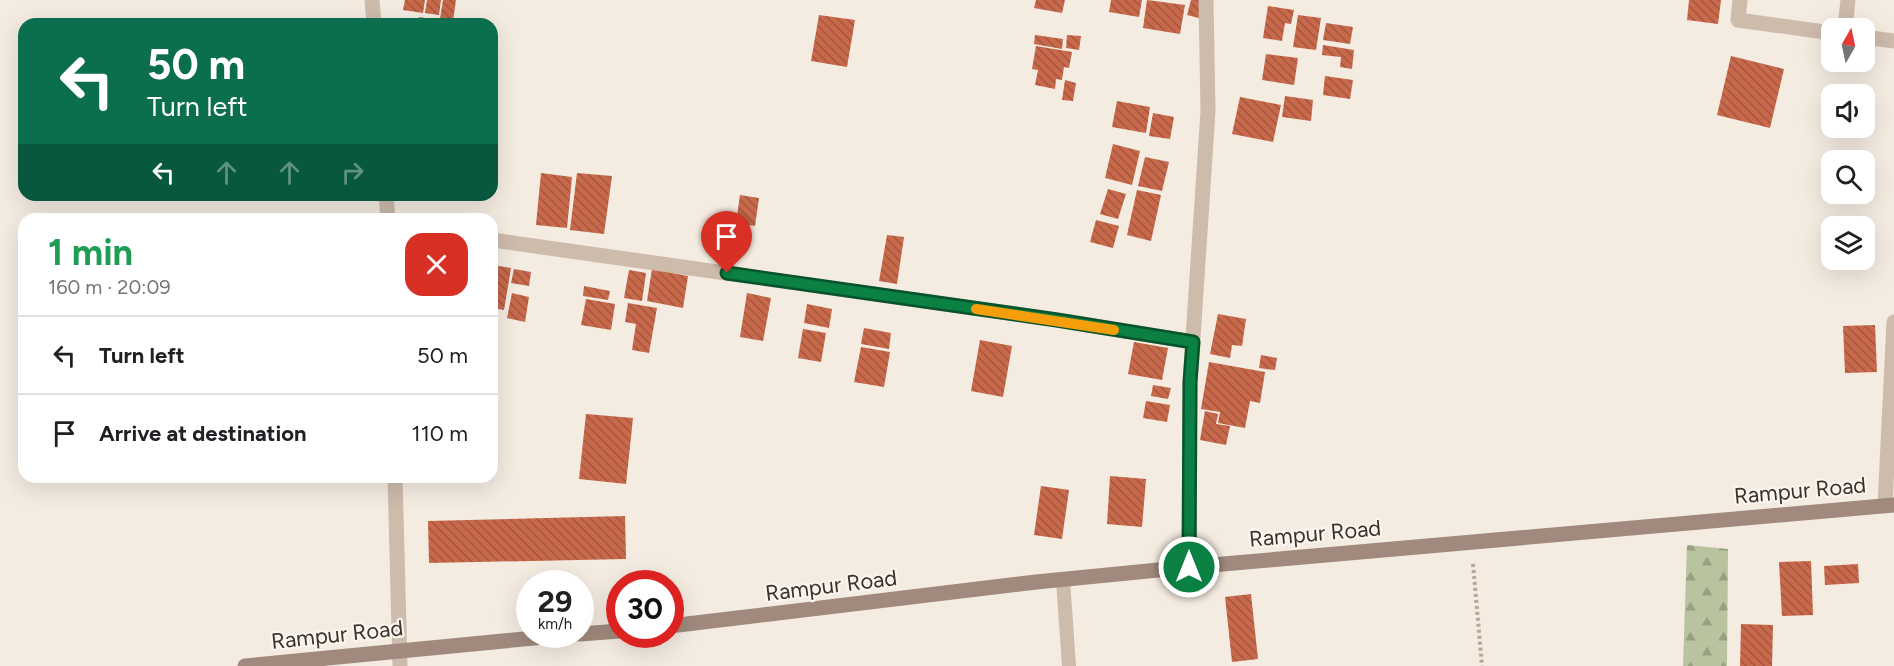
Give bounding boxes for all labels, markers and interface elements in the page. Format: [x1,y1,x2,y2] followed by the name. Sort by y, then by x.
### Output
[1821,18,1875,72] north arrow
[1821,18,1875,270] map controls
[147,39,245,90] text: 50 m
[48,42,126,120] icon: left
[1821,84,1875,138] button: sound
[147,90,247,123] text: Turn left
[1821,150,1875,204] button: search
[147,156,180,189] icon: left
[210,156,243,189] icon: ahead
[273,156,306,189] icon: ahead
[336,156,369,189] icon: right
[701,211,752,273] pin
[1821,216,1875,270] button: layers
[710,220,743,253] icon: arrive
[48,231,133,274] text: 1 min
[405,233,468,296] button: close
[48,275,171,299] text: 160 m · 20:09
[48,339,81,372] icon: left
[99,342,185,369] text: Turn left
[417,342,468,369] text: 50 m
[48,417,81,450] icon: arrive
[99,420,307,447] text: Arrive at destination
[412,420,468,447] text: 110 m
[1733,471,1867,510] street label: Rampur Road
[1248,514,1382,553] street label: Rampur Road
[1157,535,1221,599] position arrow
[764,564,898,607] street label: Rampur Road
[606,570,684,648] speed limit sign: 30
[538,583,572,620] text: 29
[270,614,404,655] street label: Rampur Road
[538,615,572,633] text: km/h

